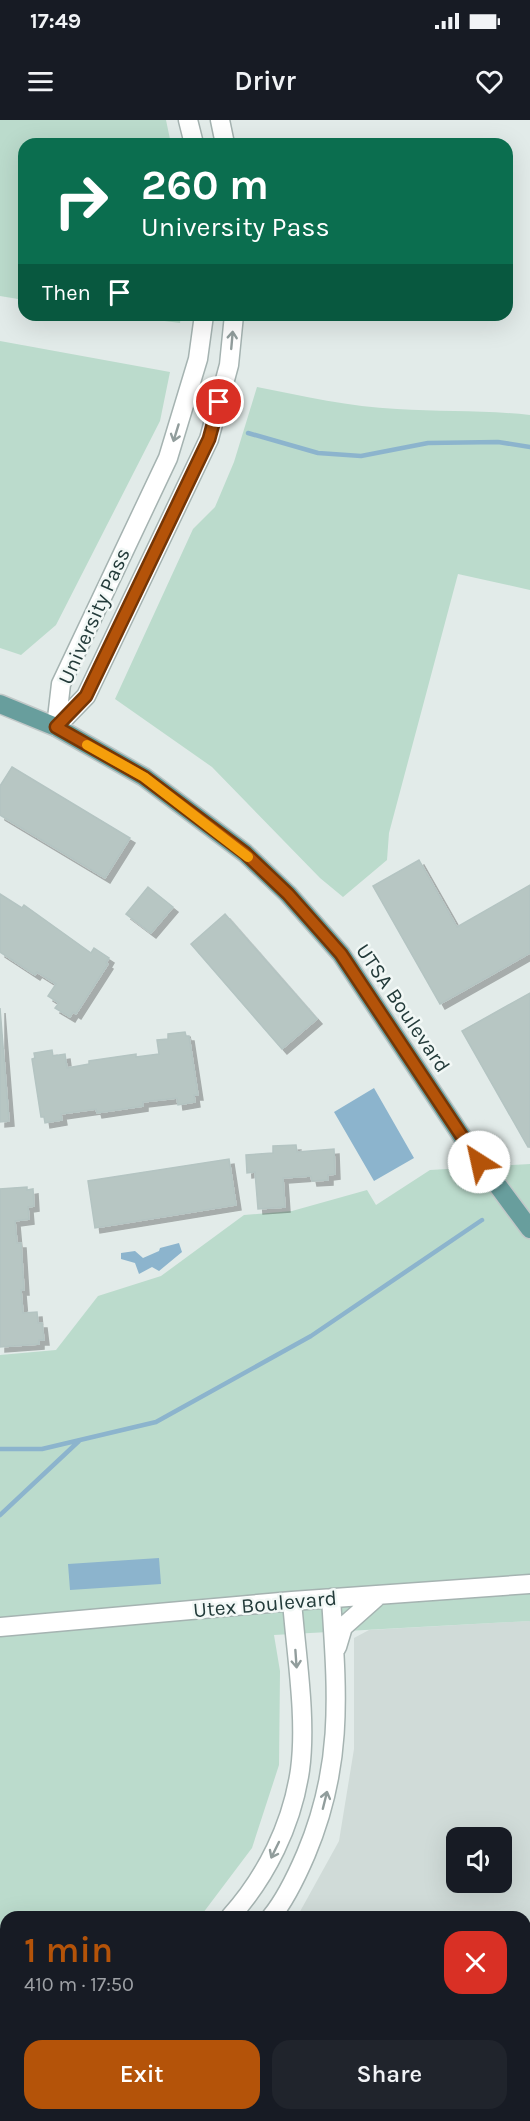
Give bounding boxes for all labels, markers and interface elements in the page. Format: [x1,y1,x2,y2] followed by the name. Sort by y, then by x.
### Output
[30,8,81,34] text: 17:49
[24,65,57,98] icon: menu
[234,65,296,97] text: Drivr
[473,65,506,98] icon: heart
[141,160,269,210] text: 260 m
[42,162,120,240] icon: right
[141,211,330,243] text: University Pass
[103,276,136,309] icon: arrive
[42,280,91,306] text: Then
[227,331,238,351] one-way arrow
[193,376,244,427] pin
[202,385,235,418] icon: arrive
[170,423,181,442] one-way arrow
[53,544,135,688] street label: University Pass
[351,939,455,1077] street label: UTSA Boulevard
[447,1130,511,1194] position arrow
[192,1586,338,1622] street label: Utex Boulevard
[291,1649,302,1669] one-way arrow
[320,1791,332,1810] one-way arrow
[446,1827,512,1893] map controls
[446,1827,512,1893] button: sound
[269,1841,281,1858] one-way arrow
[24,1929,113,1971] text: 1 min
[444,1931,507,1994] button: close
[24,1973,134,1996] text: 410 m · 17:50
[24,2040,260,2109] button: Exit
[272,2040,507,2109] button: Share

